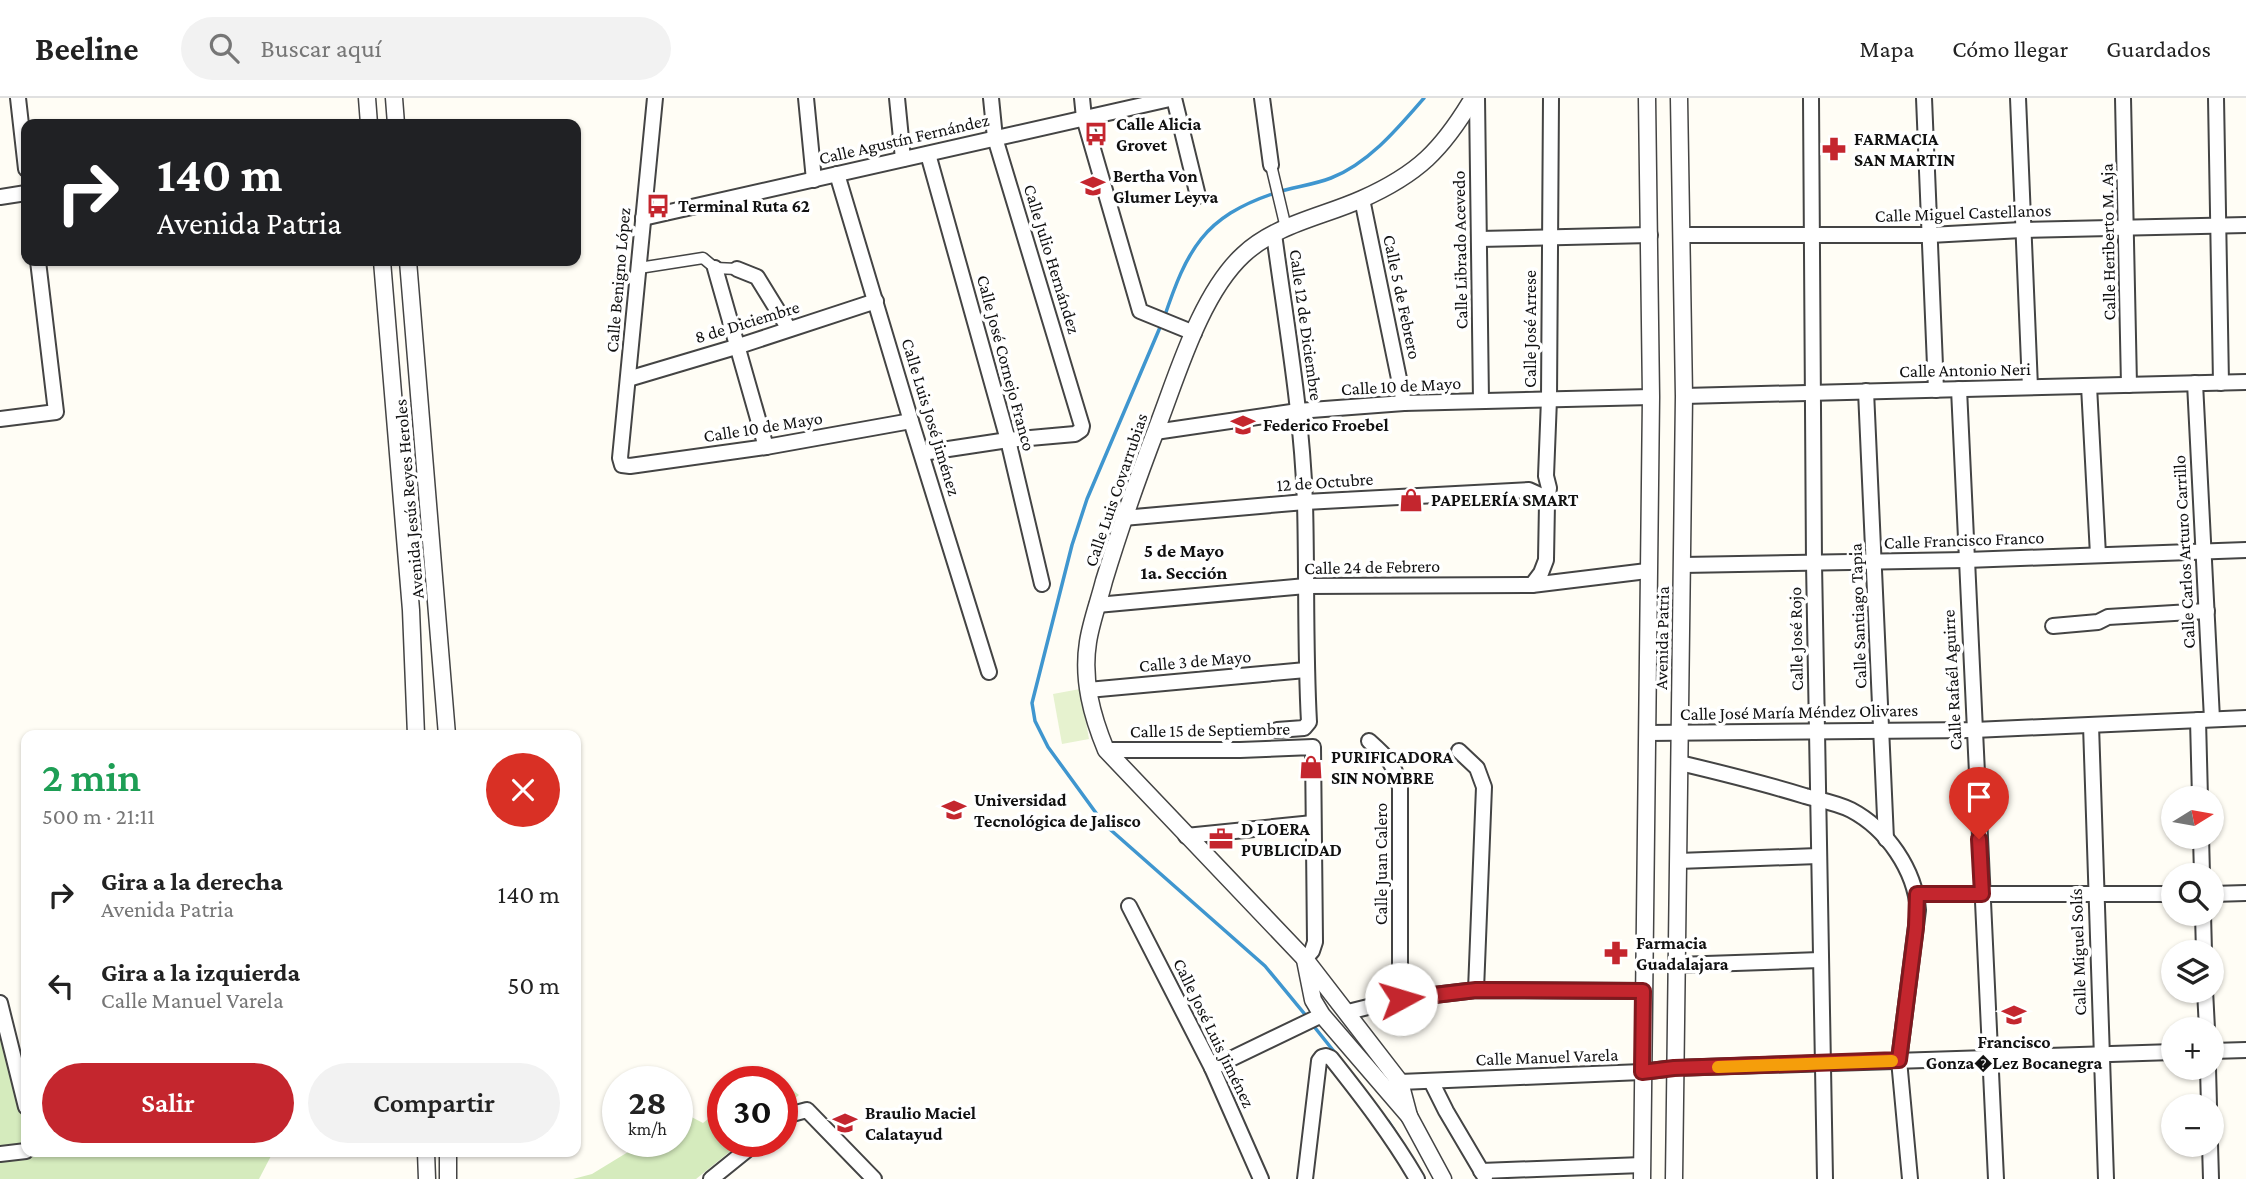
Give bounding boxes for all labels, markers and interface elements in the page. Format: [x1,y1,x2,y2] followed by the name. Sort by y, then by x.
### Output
[181,17,671,80] search box
[205,29,243,67] icon: search
[35,30,139,67] text: Beeline
[261,34,382,63] text: Buscar aquí
[1860,35,1914,62] text: Mapa
[1952,35,2068,62] text: Cómo llegar
[2106,35,2211,62] text: Guardados
[817,110,991,168] street label: Calle Agustín Fernández
[1116,114,1201,155] place label: Calle Alicia Grovet
[1082,120,1110,148] bus stop icon: Calle Alicia Grovet
[1854,129,1955,170] place label: FARMACIA SAN MARTIN
[1820,135,1848,163] pharmacy icon: FARMACIA SAN MARTIN
[42,147,133,238] icon: right
[157,147,282,202] text: 140 m
[2097,163,2120,321] street label: Calle Heriberto M. Aja
[1113,166,1219,207] place label: Bertha Von Glumer Leyva
[1449,170,1471,329] street label: Calle Librado Acevedo
[1079,172,1107,200] school or university icon: Bertha Von Glumer Leyva
[1020,182,1084,336] street label: Calle Julio Hernández
[644,192,672,220] bus stop icon: Terminal Ruta 62
[678,196,810,216] place label: Terminal Ruta 62
[1874,200,2052,226] street label: Calle Miguel Castellanos
[157,205,342,241] text: Avenida Patria
[602,206,634,353] street label: Calle Benigno López
[1379,233,1425,361] street label: Calle 5 de Febrero
[1285,248,1327,402] street label: Calle 12 de Diciembre
[1520,270,1540,388] street label: Calle José Arrese
[972,273,1039,454] street label: Calle José Cornejo Franco
[692,297,802,347] street label: 8 de Diciembre
[898,336,965,498] street label: Calle Luis José Jiménez
[1899,359,2031,381] street label: Calle Antonio Neri
[1340,373,1462,399] street label: Calle 10 de Mayo
[390,398,428,600] street label: Avenida Jesús Reyes Heroles
[702,408,824,446] street label: Calle 10 de Mayo
[1080,411,1152,569] street label: Calle Luis Covarrubias
[1229,411,1257,439] school or university icon: Federico Froebel
[1263,415,1389,435] place label: Federico Froebel
[2169,455,2199,649] street label: Calle Carlos Arturo Carrillo
[1276,469,1374,495] street label: 12 de Octubre
[1397,486,1425,514] shop icon: PAPELERÍA SMART
[1431,490,1579,510] place label: PAPELERÍA SMART
[1883,527,2045,553] street label: Calle Francisco Franco
[1141,540,1228,583] district label: 5 de Mayo 1a. Sección
[1845,543,1871,689] street label: Calle Santiago Tapia
[1304,556,1440,578] street label: Calle 24 de Febrero
[1651,586,1673,690] street label: Avenida Patria
[1785,587,1808,691] street label: Calle José Rojo
[1938,609,1966,751] street label: Calle Rafaél Aguirre
[1138,646,1252,676] street label: Calle 3 de Mayo
[1680,700,1918,724] street label: Calle José María Méndez Olivares
[1130,719,1290,741] street label: Calle 15 de Septiembre
[1331,747,1453,788] place label: PURIFICADORA SIN NOMBRE
[42,753,141,800] text: 2 min
[486,753,560,827] button: close
[1297,753,1325,781] shop icon: PURIFICADORA SIN NOMBRE
[1949,767,2009,839] pin
[1960,778,1998,816] icon: arrive
[2161,786,2224,849] north arrow
[2161,786,2224,1157] map controls
[974,790,1141,831] place label: Universidad Tecnológica de Jalisco
[940,796,968,824] school or university icon: Universidad Tecnológica de Jalisco
[42,803,155,829] text: 500 m · 21:11
[1371,803,1391,925] street label: Calle Juan Calero
[1241,819,1342,860] place label: D LOERA PUBLICIDAD
[1207,825,1235,853] office icon: D LOERA PUBLICIDAD
[2161,863,2224,926] button: search
[101,867,283,896] text: Gira a la derecha
[42,876,80,914] icon: right
[498,880,560,909] text: 140 m
[2066,888,2090,1016] street label: Calle Miguel Solís
[101,896,234,922] text: Avenida Patria
[1636,933,1729,975] place label: Farmacia Guadalajara
[1602,939,1630,967] pharmacy icon: Farmacia Guadalajara
[2161,940,2224,1003] button: layers
[1169,955,1259,1111] street label: Calle José Luis Jiménez
[101,958,300,987] text: Gira a la izquierda
[1364,962,1438,1036] position arrow
[42,967,80,1005] icon: left
[507,971,560,1000] text: 50 m
[101,987,284,1013] text: Calle Manuel Varela
[2000,1001,2028,1029] school or university icon: Francisco Gonza�Lez Bocanegra
[2161,1017,2224,1080] button: +
[1926,1032,2102,1073] place label: Francisco Gonza�Lez Bocanegra
[1475,1045,1619,1069] street label: Calle Manuel Varela
[42,1063,294,1143] button: Salir
[308,1063,560,1143] button: Compartir
[707,1066,798,1157] speed limit sign: 30
[628,1083,667,1122] text: 28
[2161,1094,2224,1157] button: −
[865,1103,976,1144] place label: Braulio Maciel Calatayud
[831,1109,859,1137] school or university icon: Braulio Maciel Calatayud
[628,1119,667,1139] text: km/h

